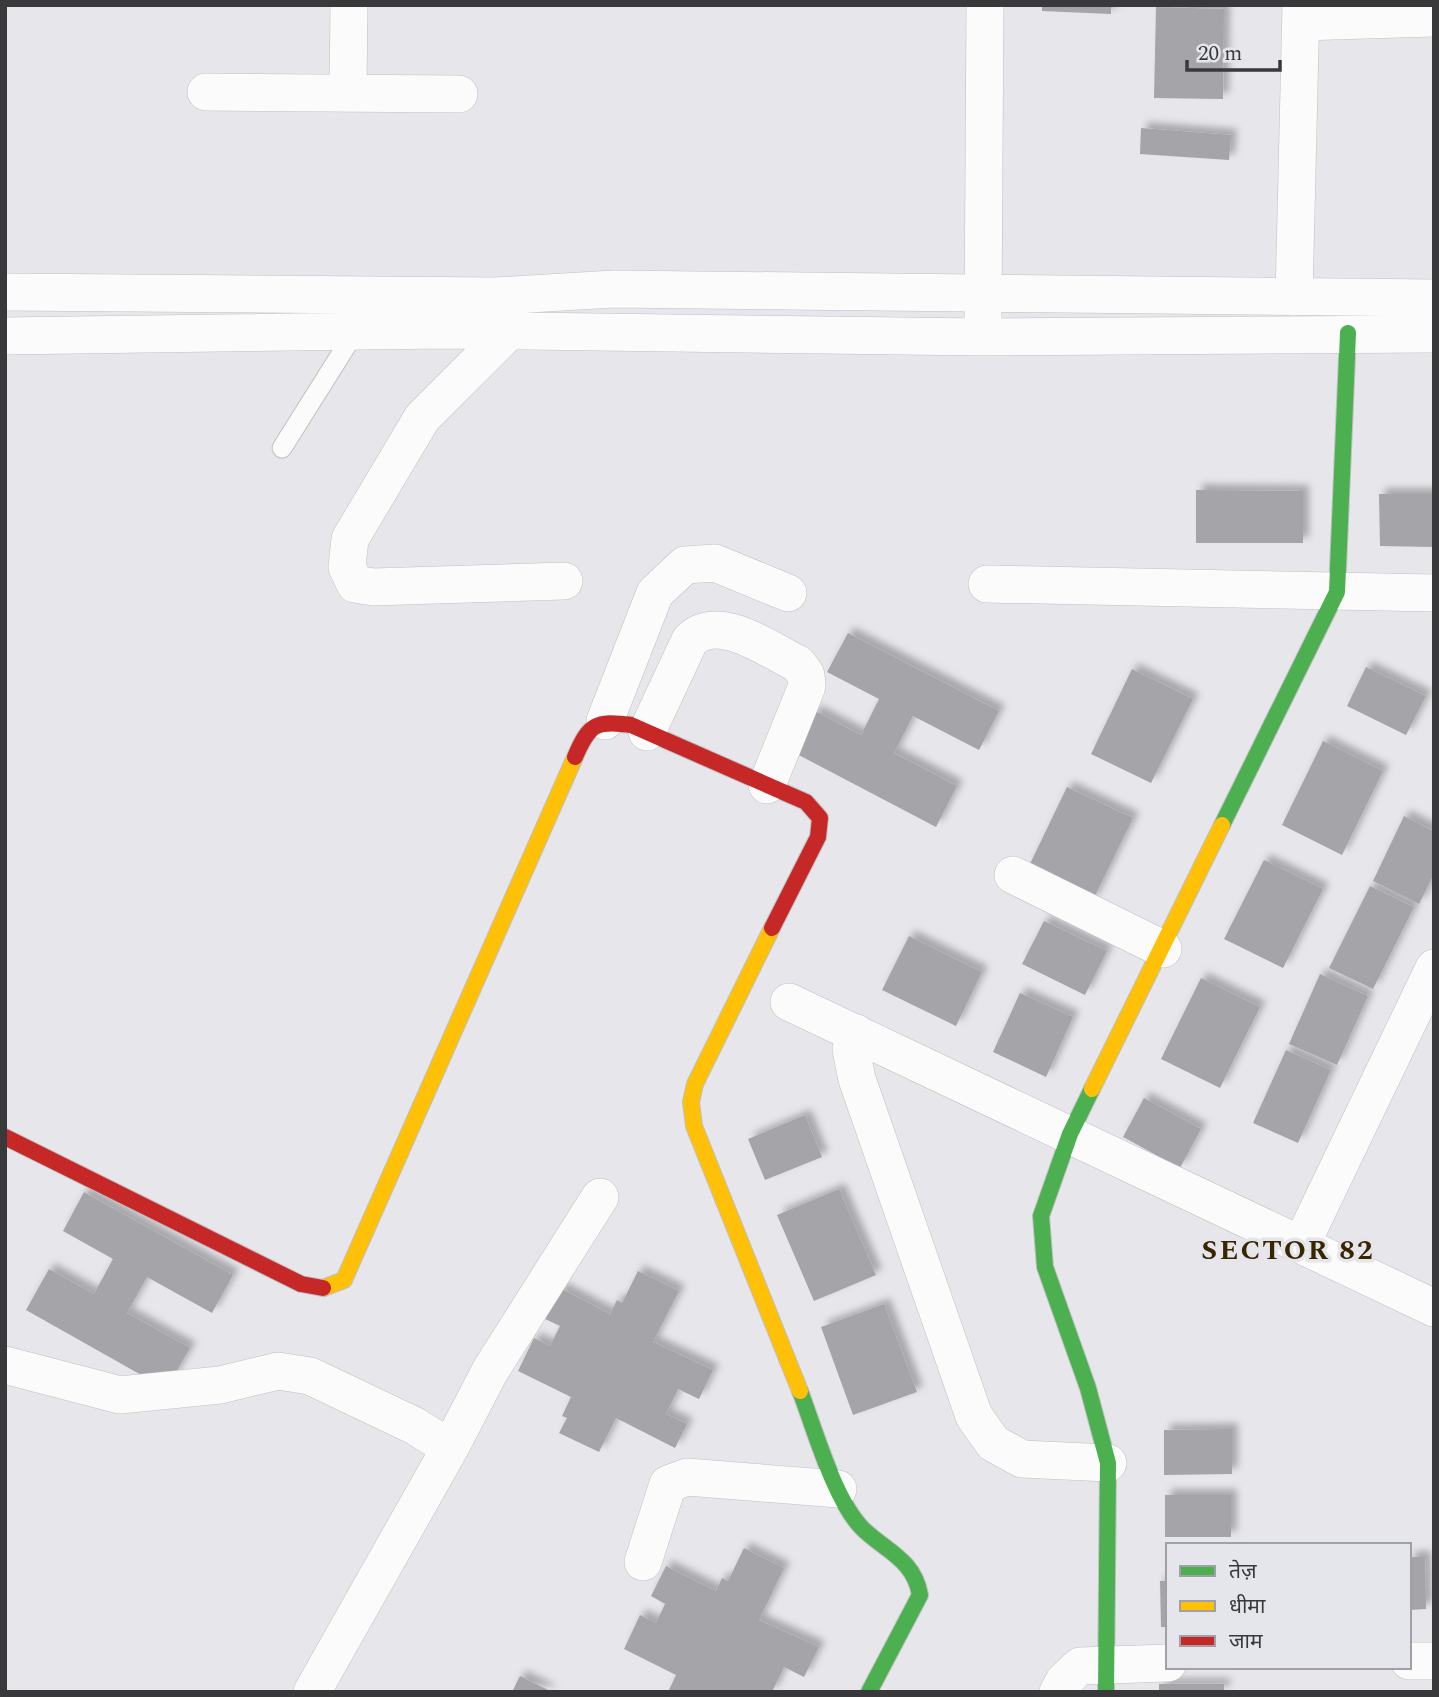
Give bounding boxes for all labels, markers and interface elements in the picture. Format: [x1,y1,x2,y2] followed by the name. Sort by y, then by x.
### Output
[1187,28,1280,72] scale bar
[1198,38,1242,70] text: 20 m
[1201,1229,1375,1272] district label: SECTOR 82
[1166,1543,1411,1669] legend
[1229,1556,1257,1588] text: तेज़
[1229,1591,1266,1623] text: धीमा
[1229,1626,1263,1658] text: जाम

